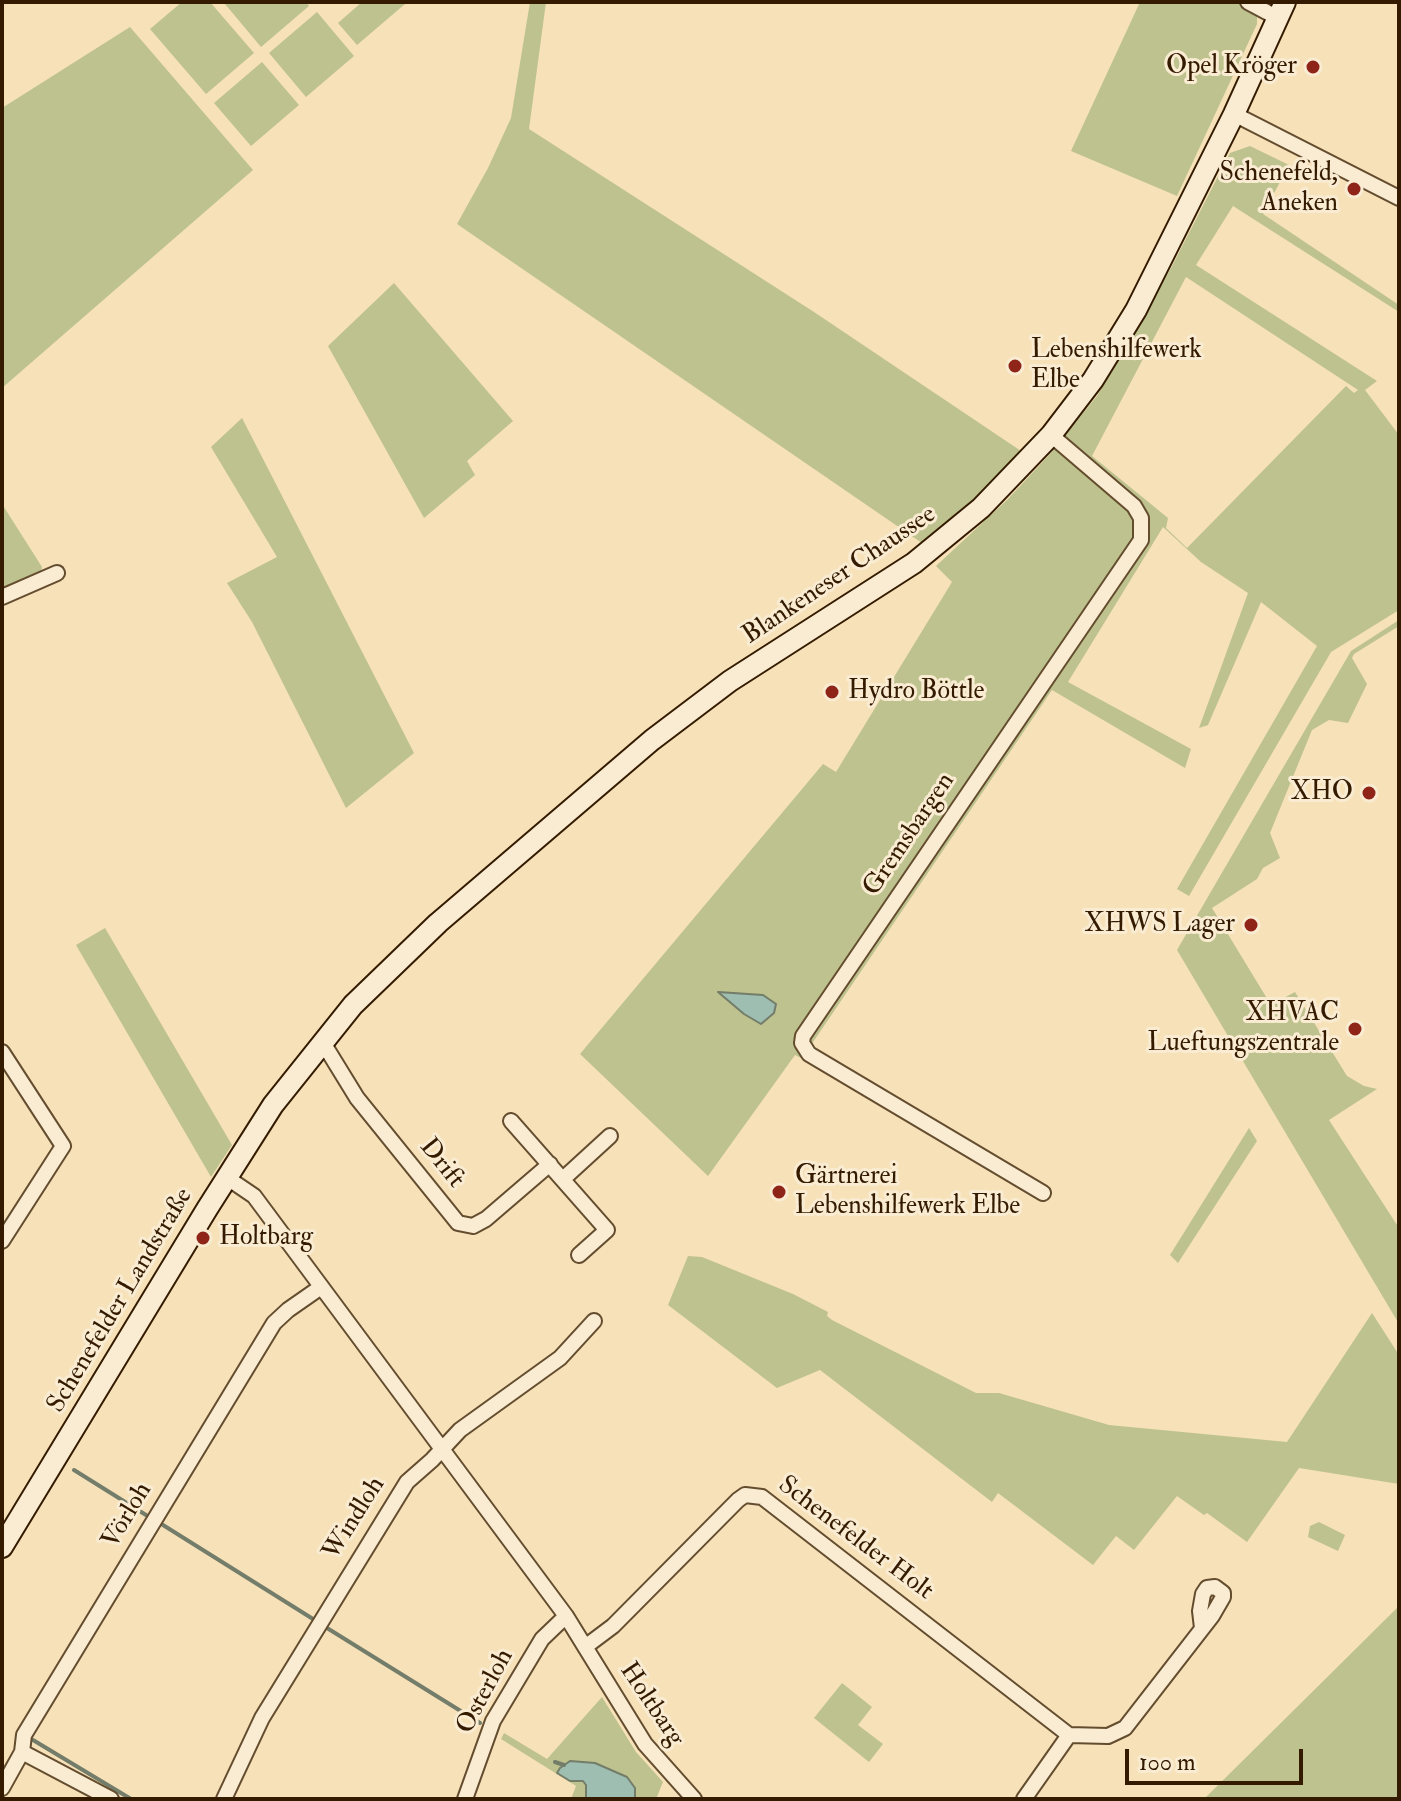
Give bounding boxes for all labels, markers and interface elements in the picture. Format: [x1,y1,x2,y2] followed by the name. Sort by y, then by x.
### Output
[1166,51,1297,83] place label: Opel Kröger
[1304,58,1322,76] marker: Opel Kröger
[1220,158,1338,220] place label: Schenefeld, Aneken
[1345,180,1363,198] marker: Schenefeld, Aneken
[1031,335,1202,396] place label: Lebenshilfewerk Elbe
[1006,357,1024,375] marker: Lebenshilfewerk Elbe
[738,500,942,652] street label: Blankeneser Chaussee
[848,676,984,708] place label: Hydro Böttle
[823,683,841,701] marker: Hydro Böttle
[858,768,962,902] street label: Gremsbargen
[1291,777,1353,809] place label: XHO
[1360,784,1378,802] marker: XHO
[1084,909,1235,941] place label: XHWS Lager
[1242,916,1260,934] marker: XHWS Lager
[1147,998,1339,1060] place label: XHVAC Lueftungszentrale
[1346,1020,1364,1038] marker: XHVAC Lueftungszentrale
[412,1133,470,1195] street label: Drift
[795,1161,1020,1222] place label: Gärtnerei Lebenshilfewerk Elbe
[42,1183,200,1419] street label: Schenefelder Landstraße
[770,1183,788,1201] marker: Gärtnerei Lebenshilfewerk Elbe
[219,1222,313,1254] place label: Holtbarg
[194,1229,212,1247] marker: Holtbarg
[771,1470,939,1608] street label: Schenefelder Holt
[317,1472,393,1566] street label: Windloh
[96,1477,160,1555] street label: Vörloh
[451,1644,521,1740] street label: Osterloh
[612,1657,690,1753] street label: Holtbarg
[1129,1733,1307,1783] scale bar
[1139,1747,1196,1778] text: 100 m

